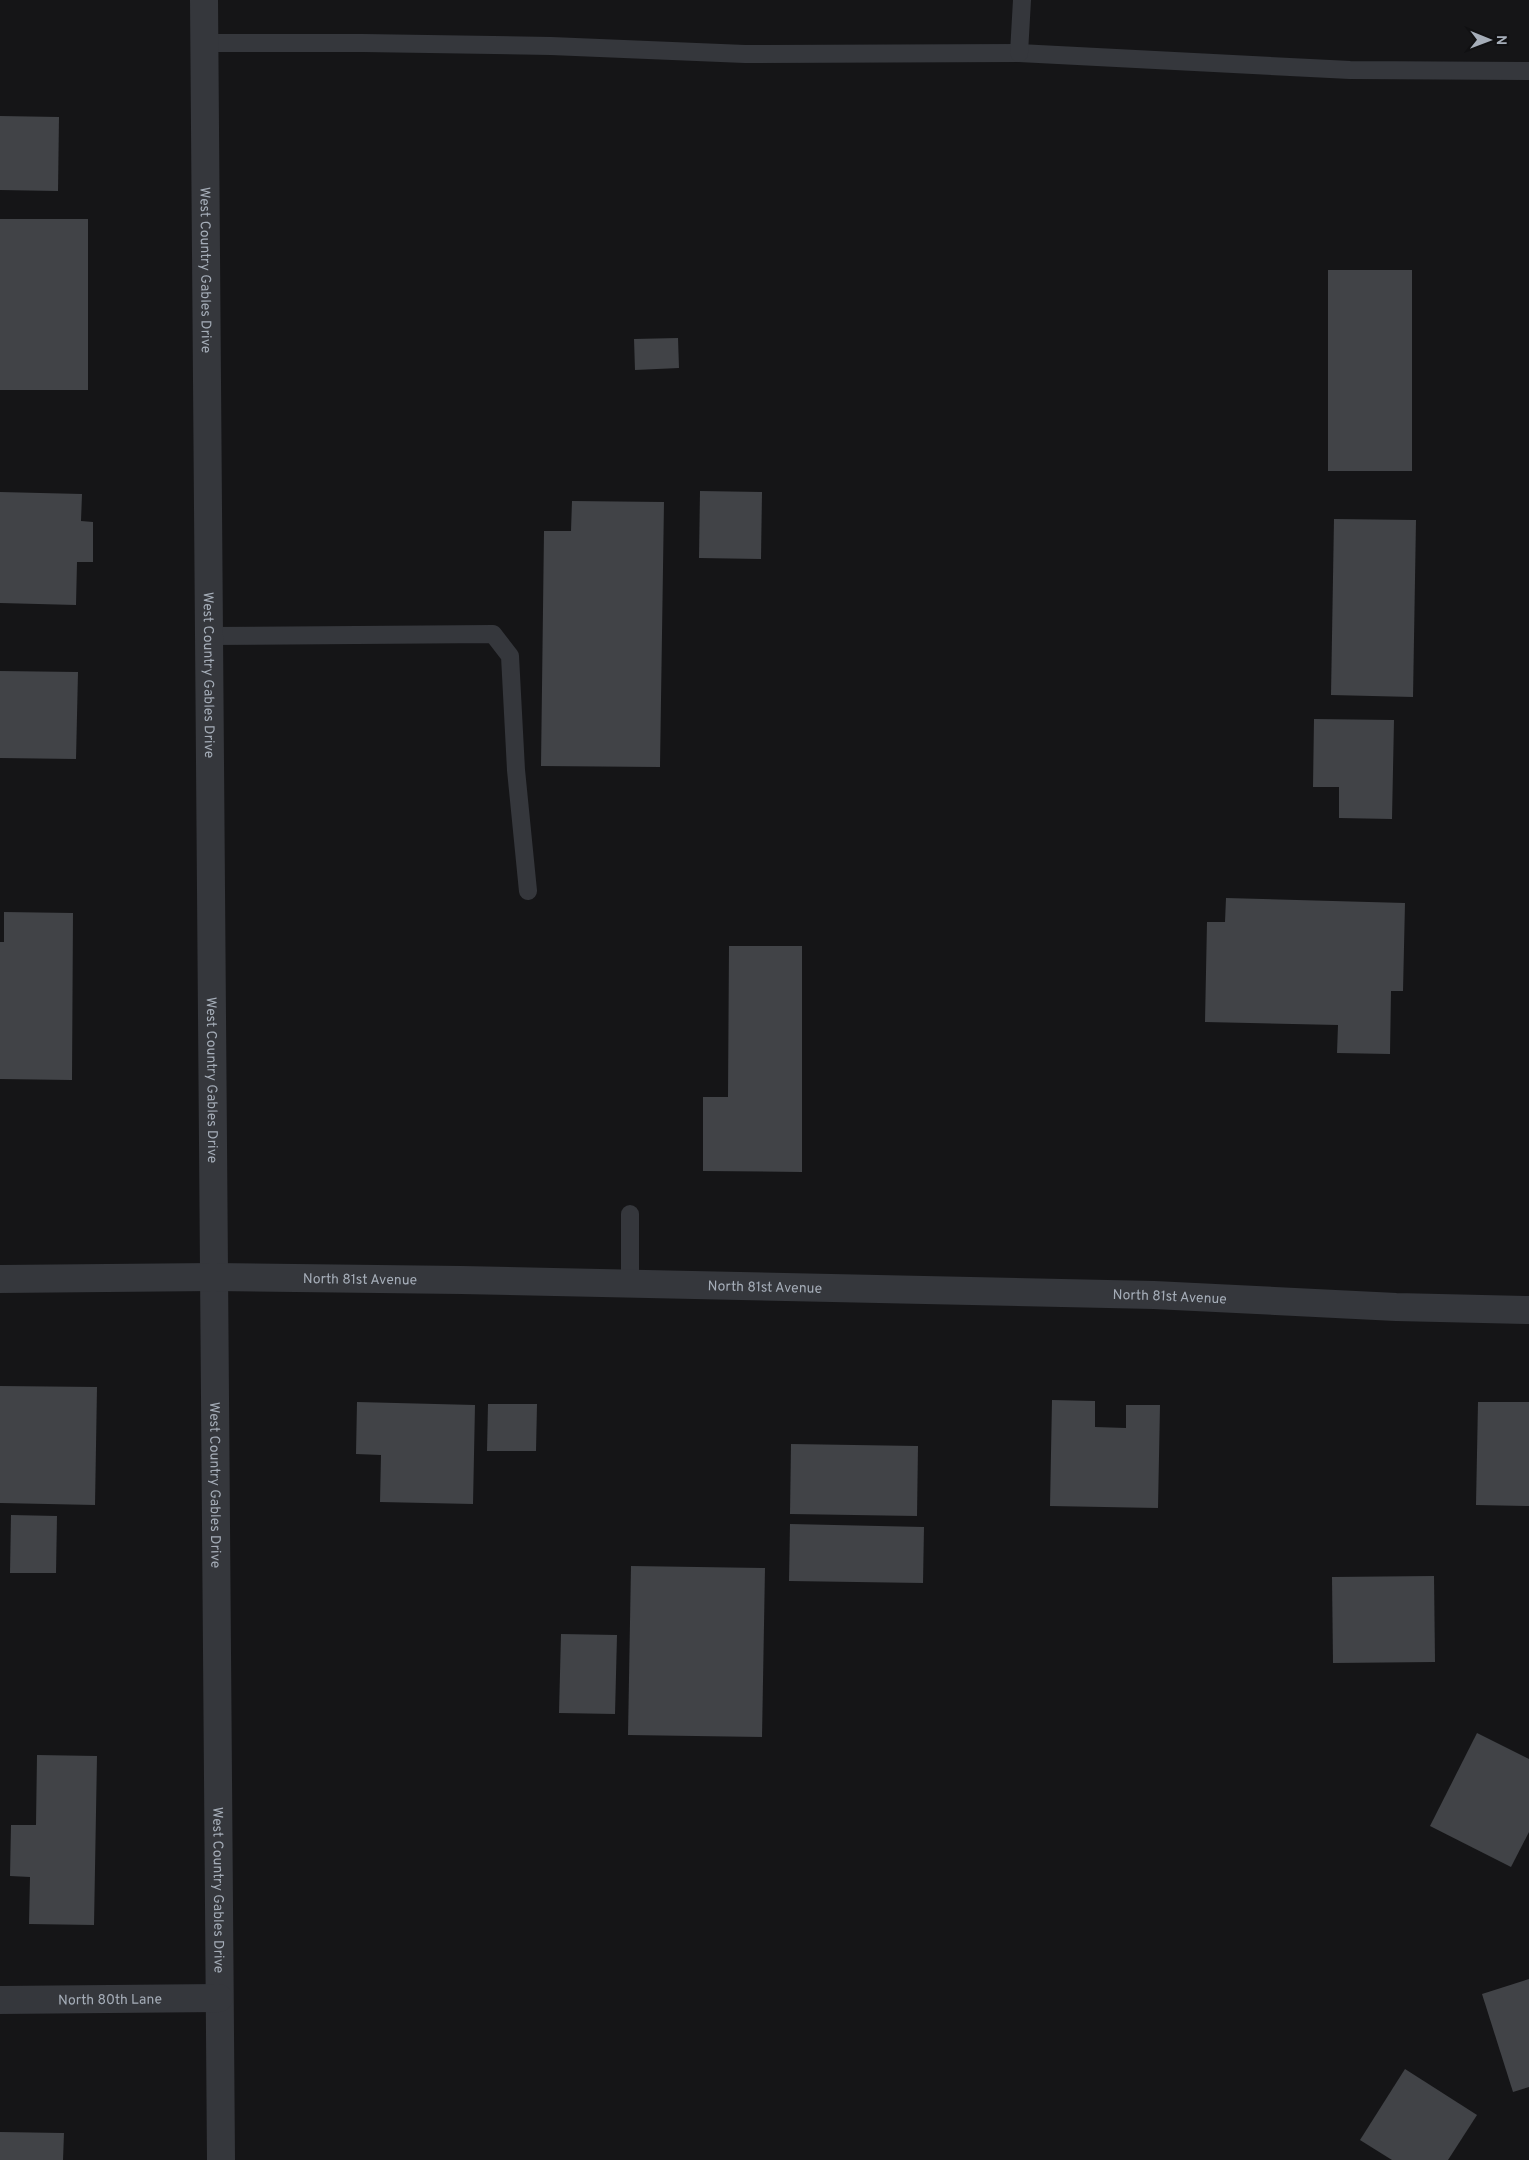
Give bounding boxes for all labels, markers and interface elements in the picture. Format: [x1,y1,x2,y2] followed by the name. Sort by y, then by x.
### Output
[1464,15,1514,65] north arrow
[1492,35,1509,45] text: N
[195,187,214,353] street label: West Country Gables Drive
[199,592,217,758] street label: West Country Gables Drive
[202,997,220,1163] street label: West Country Gables Drive
[303,1271,417,1289] street label: North 81st Avenue
[708,1278,822,1298] street label: North 81st Avenue
[1112,1287,1227,1309] street label: North 81st Avenue
[205,1402,223,1568] street label: West Country Gables Drive
[208,1807,227,1973] street label: West Country Gables Drive
[58,1992,162,2009] street label: North 80th Lane

